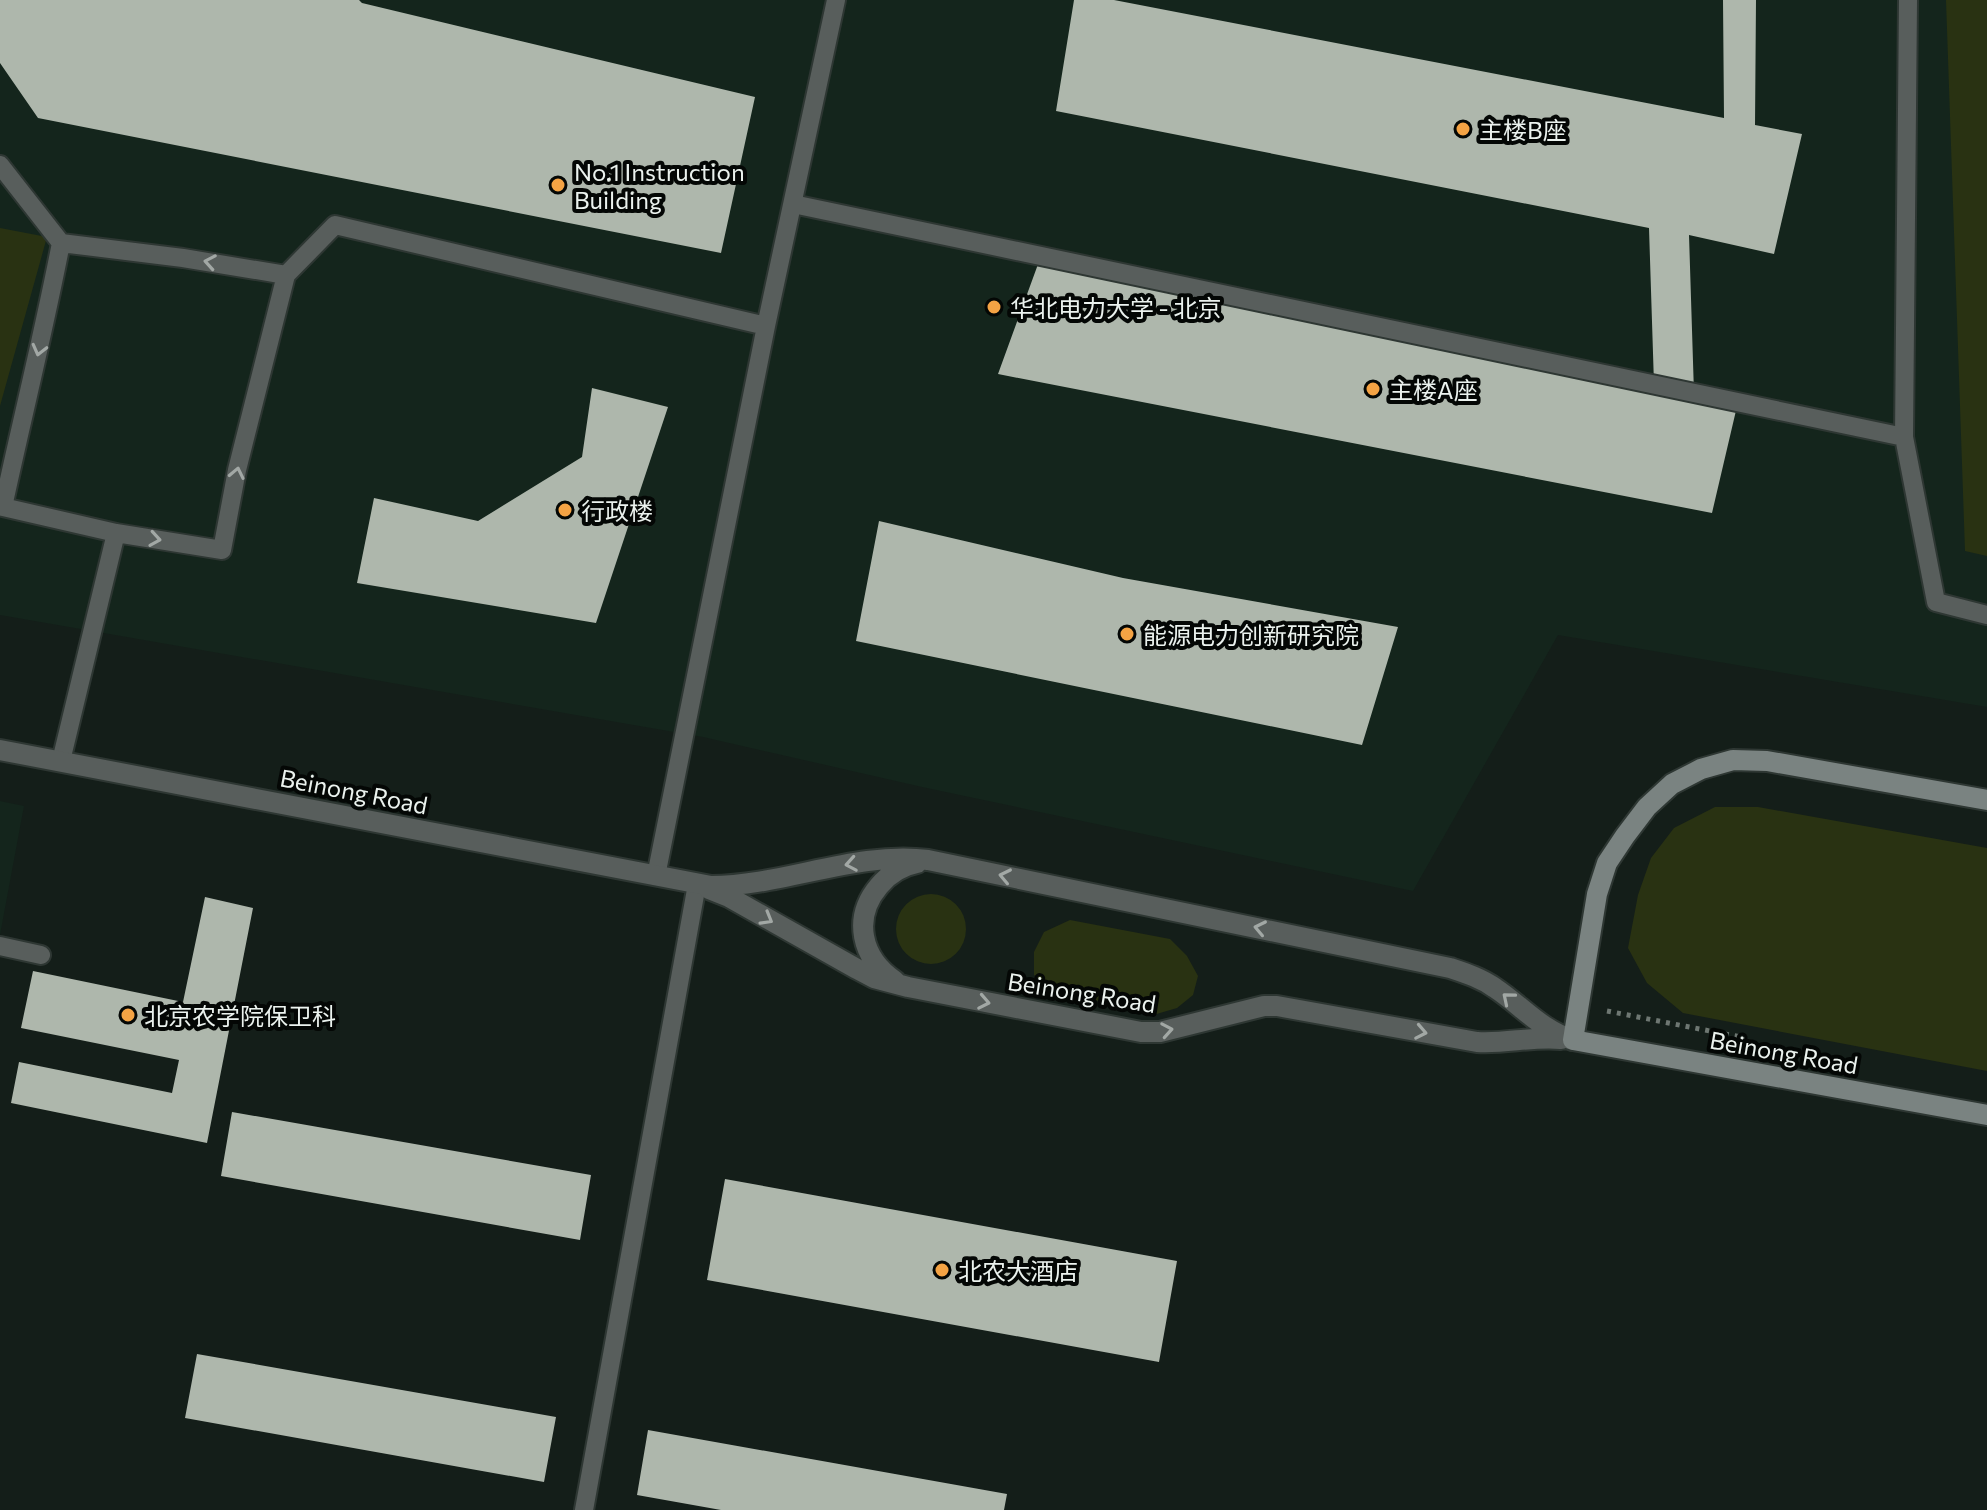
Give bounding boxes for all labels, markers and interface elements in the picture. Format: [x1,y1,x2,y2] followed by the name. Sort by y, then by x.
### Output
[1479,115,1567,144] place label: 主楼B座
[1454,120,1472,138] marker: 主楼B座
[574,157,745,214] place label: No.1 Instruction Building
[549,176,567,194] marker: No.1 Instruction Building
[203,255,216,272] one-way arrow
[1010,293,1221,322] place label: 华北电力大学 - 北京
[985,298,1003,316] marker: 华北电力大学 - 北京
[31,343,48,357] one-way arrow
[1389,375,1478,404] place label: 主楼A座
[1364,380,1382,398] marker: 主楼A座
[228,467,245,481] one-way arrow
[581,496,653,525] place label: 行政楼
[556,501,574,519] marker: 行政楼
[149,530,162,547] one-way arrow
[1143,620,1359,649] place label: 能源电力创新研究院
[1118,625,1136,643] marker: 能源电力创新研究院
[278,762,430,820] street label: Beinong Road
[844,855,858,872] one-way arrow
[999,868,1013,885] one-way arrow
[758,909,773,925] one-way arrow
[1253,921,1267,938] one-way arrow
[1006,966,1158,1018] street label: Beinong Road
[977,993,991,1010] one-way arrow
[1503,993,1517,1008] one-way arrow
[144,1001,336,1030] place label: 北京农学院保卫科
[119,1006,137,1024] marker: 北京农学院保卫科
[1160,1022,1173,1039] one-way arrow
[1414,1023,1428,1040] one-way arrow
[1708,1025,1860,1079] street label: Beinong Road
[958,1256,1078,1285] place label: 北农大酒店
[933,1261,951,1279] marker: 北农大酒店

